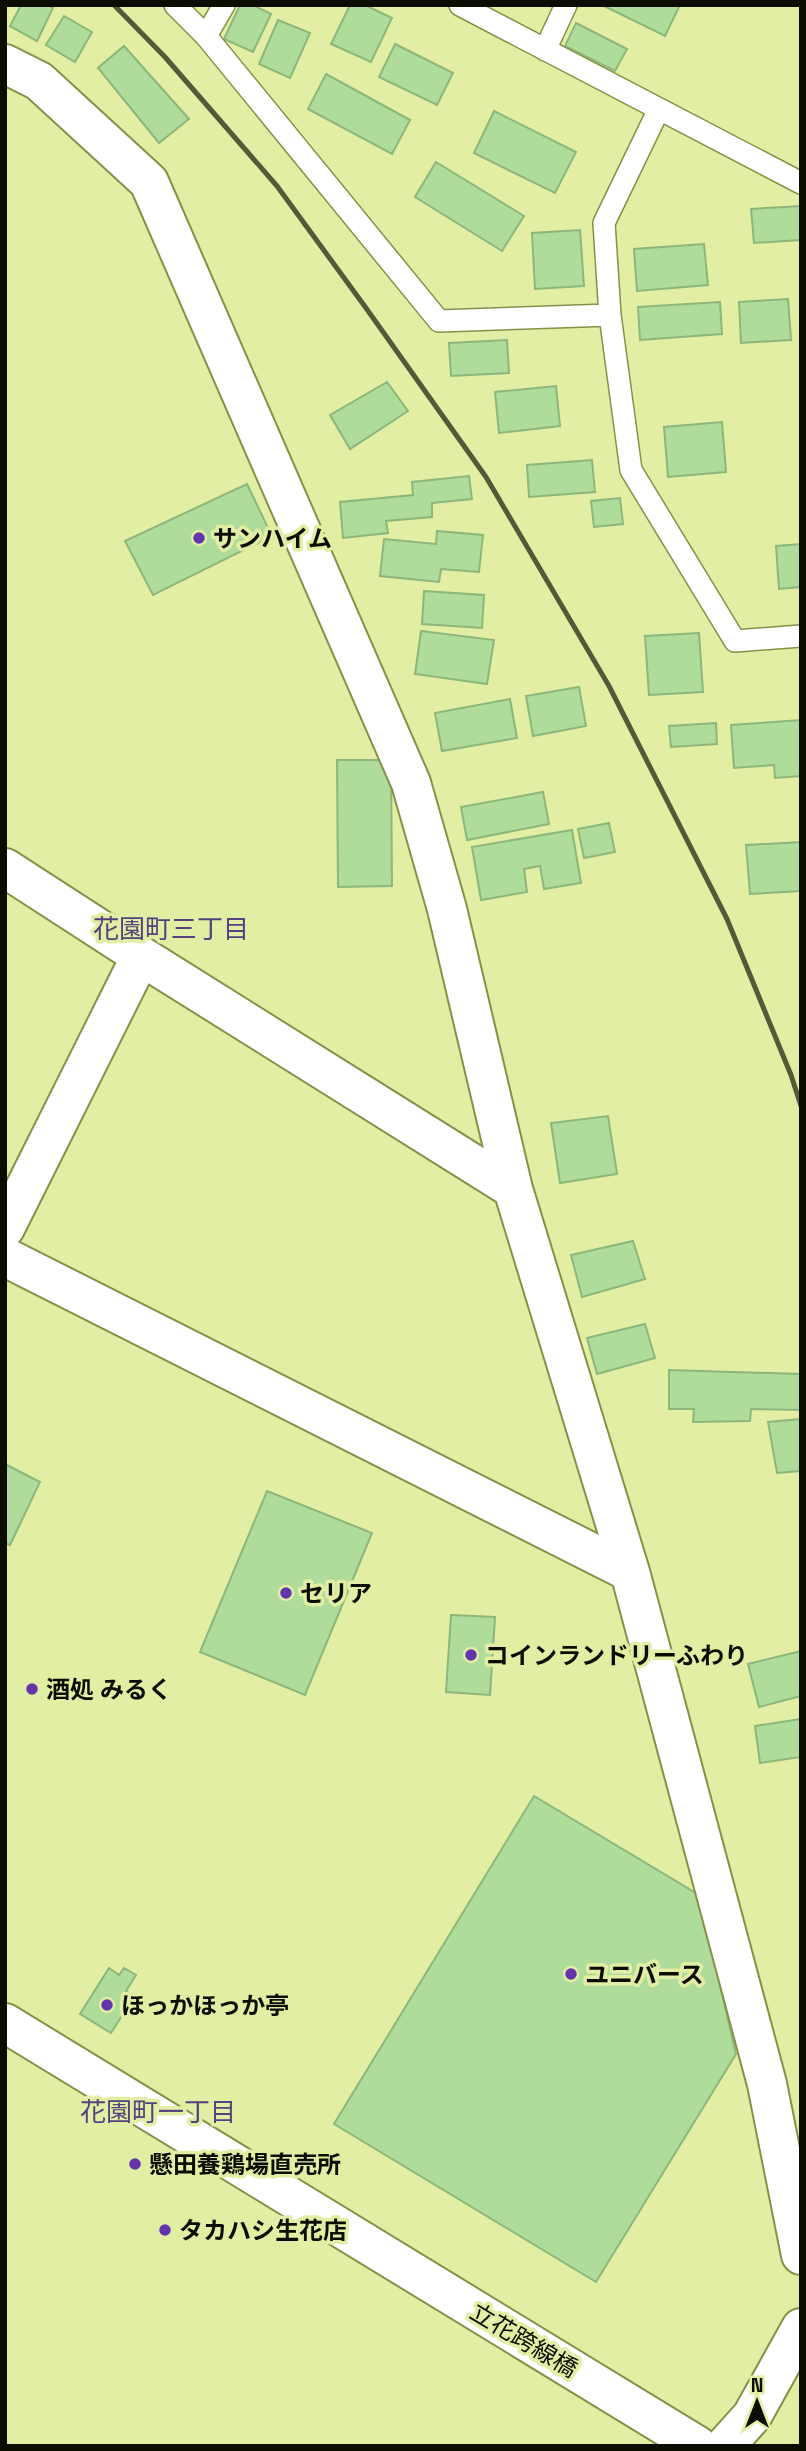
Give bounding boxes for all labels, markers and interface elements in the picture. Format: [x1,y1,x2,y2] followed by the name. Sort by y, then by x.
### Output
[213,523,332,554] place label: サンハイム
[191,530,207,546] marker: サンハイム
[93,912,249,946] district label: 花園町三丁目
[300,1578,372,1609] place label: セリア
[278,1585,294,1601] marker: セリア
[485,1640,748,1671] place label: コインランドリーふわり
[463,1647,479,1663] marker: コインランドリーふわり
[46,1674,172,1705] place label: 酒処 みるく
[24,1681,40,1697] marker: 酒処 みるく
[585,1959,704,1990] place label: ユニバース
[563,1966,579,1982] marker: ユニバース
[121,1990,289,2021] place label: ほっかほっか亭
[99,1997,115,2013] marker: ほっかほっか亭
[80,2095,236,2129] district label: 花園町一丁目
[149,2149,341,2180] place label: 懸田養鶏場直売所
[127,2156,143,2172] marker: 懸田養鶏場直売所
[179,2215,347,2246] place label: タカハシ生花店
[157,2222,173,2238] marker: タカハシ生花店
[465,2296,583,2384] street label: 立花跨線橋
[722,2367,792,2437] north arrow
[751,2373,763,2398] text: N

